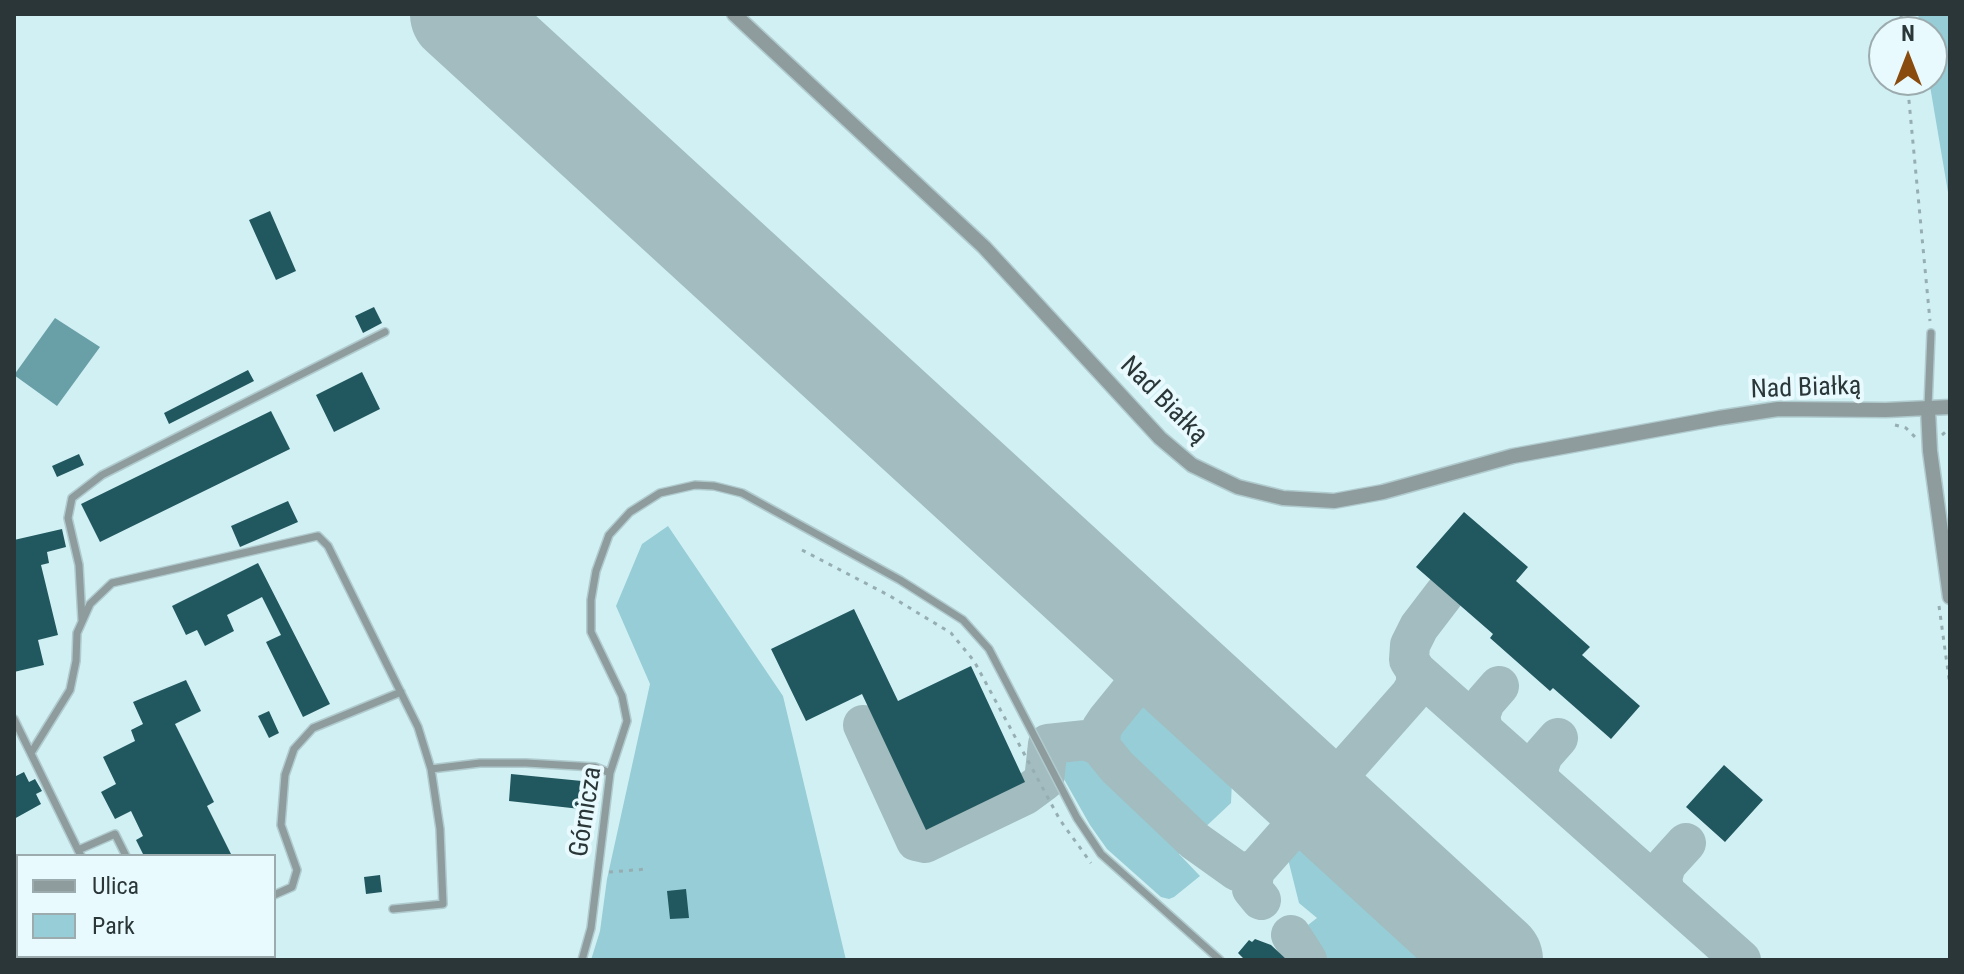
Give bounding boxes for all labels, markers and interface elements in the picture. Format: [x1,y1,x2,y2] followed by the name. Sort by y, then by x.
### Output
[1868,16,1948,96] north arrow
[1901,21,1915,46] text: N
[1113,351,1213,451] street label: Nad Białką
[1750,371,1862,407] street label: Nad Białką
[564,765,610,859] street label: Górnicza
[16,854,276,958] legend
[92,872,139,900] text: Ulica
[92,912,135,940] text: Park

